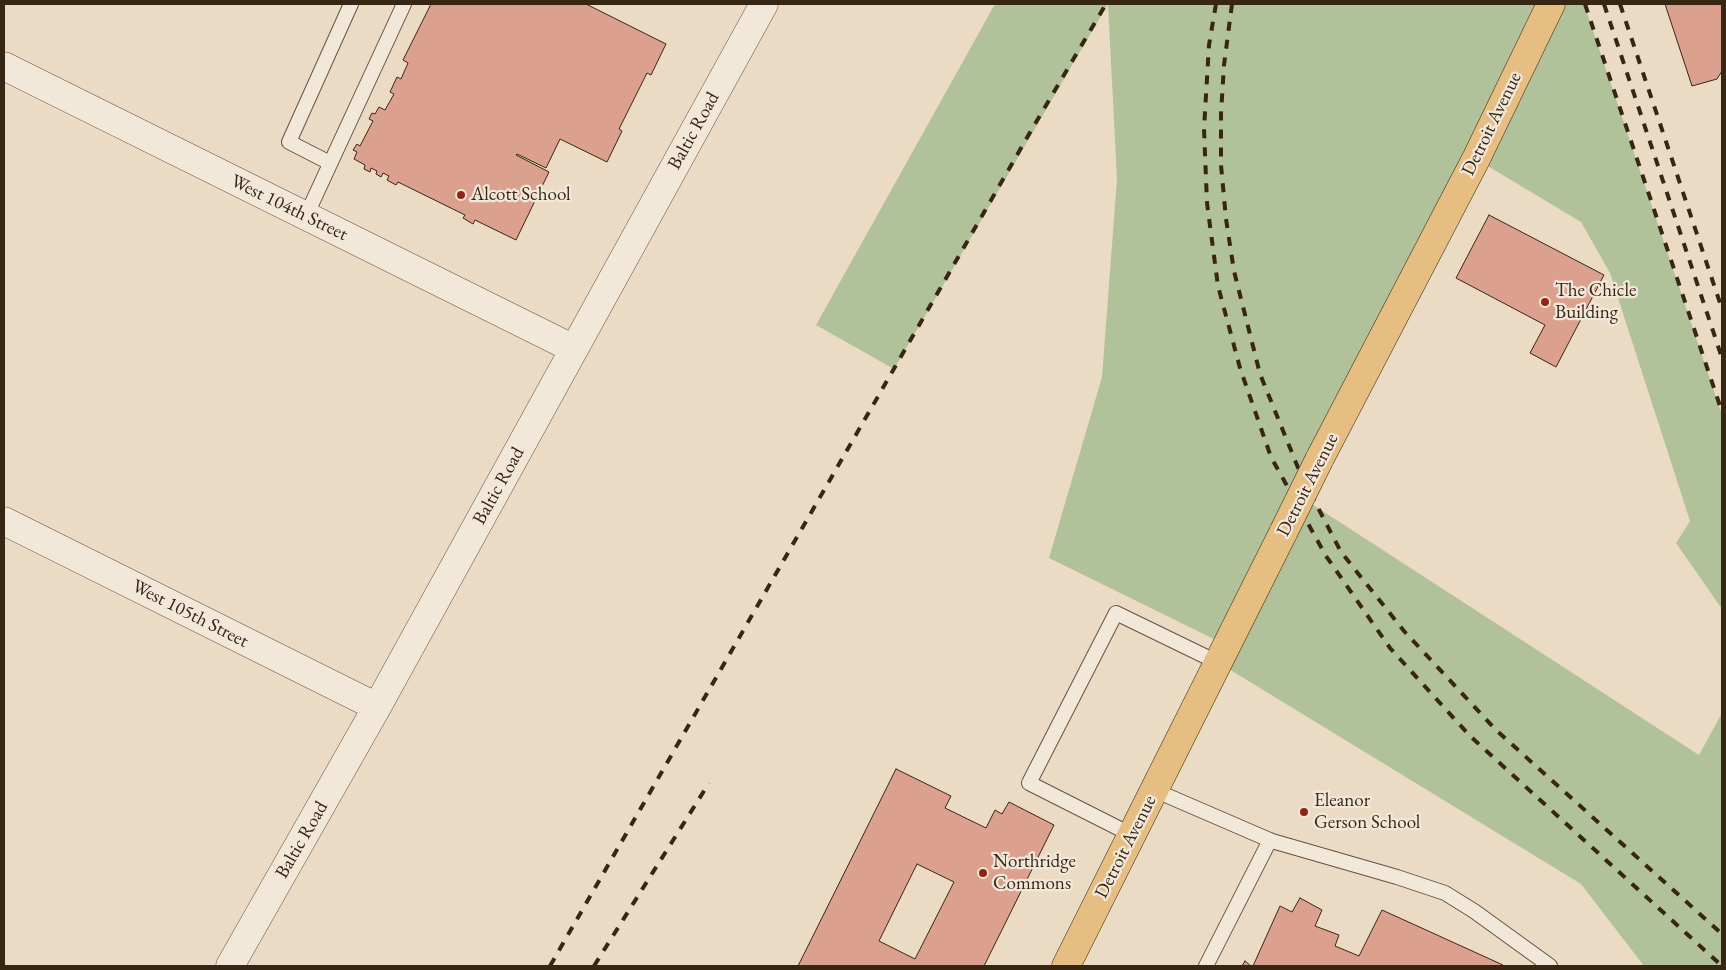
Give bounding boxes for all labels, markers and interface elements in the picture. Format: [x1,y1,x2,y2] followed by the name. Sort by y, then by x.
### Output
[1457,68,1527,180] street label: Detroit Avenue
[663,88,725,174] street label: Baltic Road
[227,170,351,246] street label: West 104th Street
[471,184,571,206] place label: Alcott School
[455,189,467,201] marker: Alcott School
[1555,280,1636,324] place label: The Chicle Building
[1539,296,1551,308] marker: The Chicle Building
[1272,430,1344,540] street label: Detroit Avenue
[468,443,530,529] street label: Baltic Road
[128,575,252,653] street label: West 105th Street
[1314,790,1420,834] place label: Eleanor Gerson School
[1090,792,1162,902] street label: Detroit Avenue
[271,797,333,883] street label: Baltic Road
[1298,806,1310,818] marker: Eleanor Gerson School
[993,851,1076,895] place label: Northridge Commons
[977,867,989,879] marker: Northridge Commons

